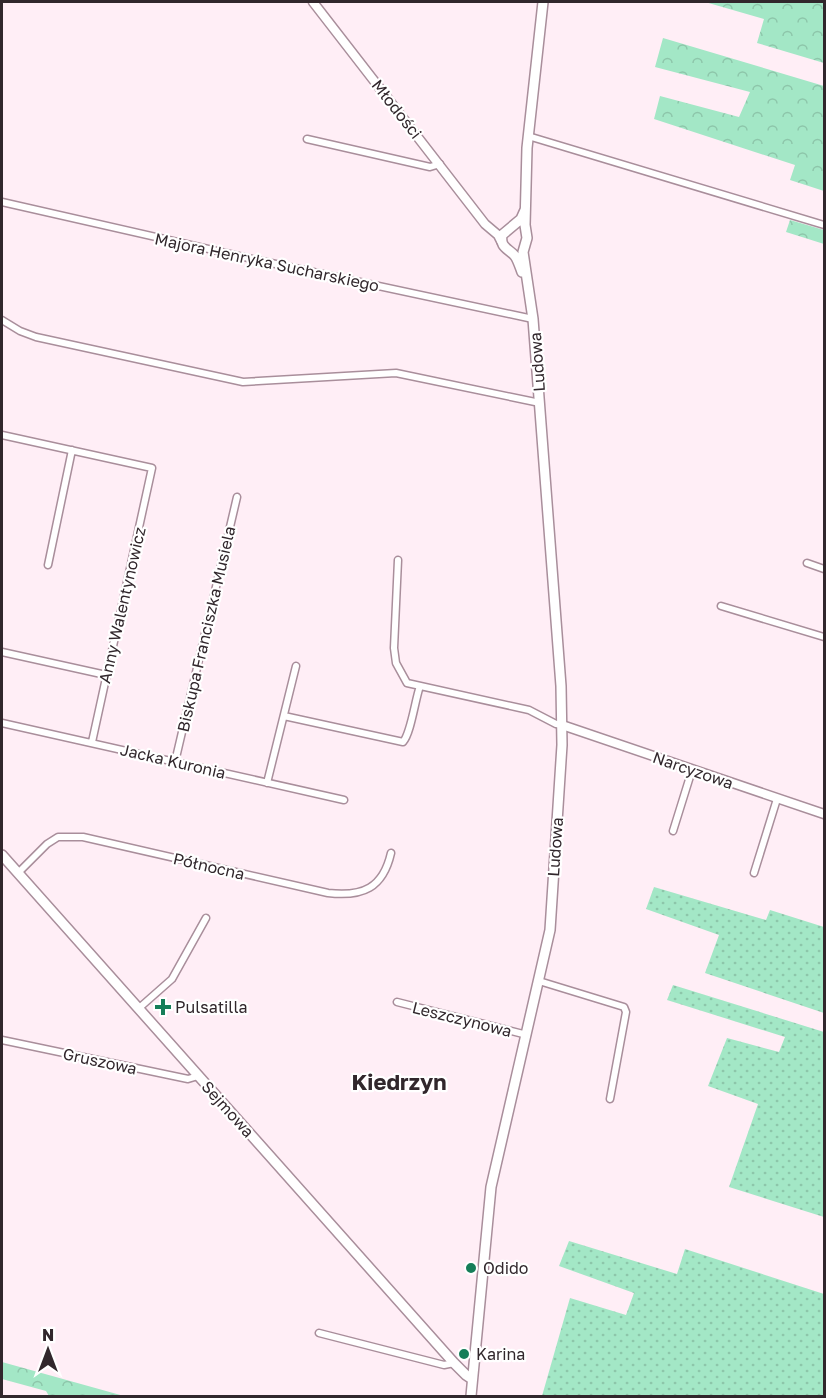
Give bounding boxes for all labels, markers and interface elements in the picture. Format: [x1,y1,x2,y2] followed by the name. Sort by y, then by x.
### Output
[368,75,426,143] street label: Młodości
[153,228,381,296] street label: Majora Henryka Sucharskiego
[525,332,549,392] street label: Ludowa
[173,524,239,734] street label: Biskupa Franciszka Musiela
[94,525,150,685] street label: Anny Walentynowicz
[118,739,228,783] street label: Jacka Kuronia
[650,747,736,793] street label: Narcyzowa
[543,817,567,877] street label: Ludowa
[171,848,247,884] street label: Północna
[175,997,248,1017] place label: Pulsatilla
[410,997,514,1041] street label: Leszczynowa
[156,1000,170,1014] marker: Pulsatilla
[61,1043,139,1079] street label: Gruszowa
[351,1068,447,1095] district label: Kiedrzyn
[197,1077,259,1141] street label: Sejmowa
[483,1258,528,1278] place label: Odido
[464,1261,478,1275] marker: Odido
[18,1320,78,1380] north arrow
[42,1325,54,1345] text: N
[476,1344,525,1364] place label: Karina
[457,1347,471,1361] marker: Karina

